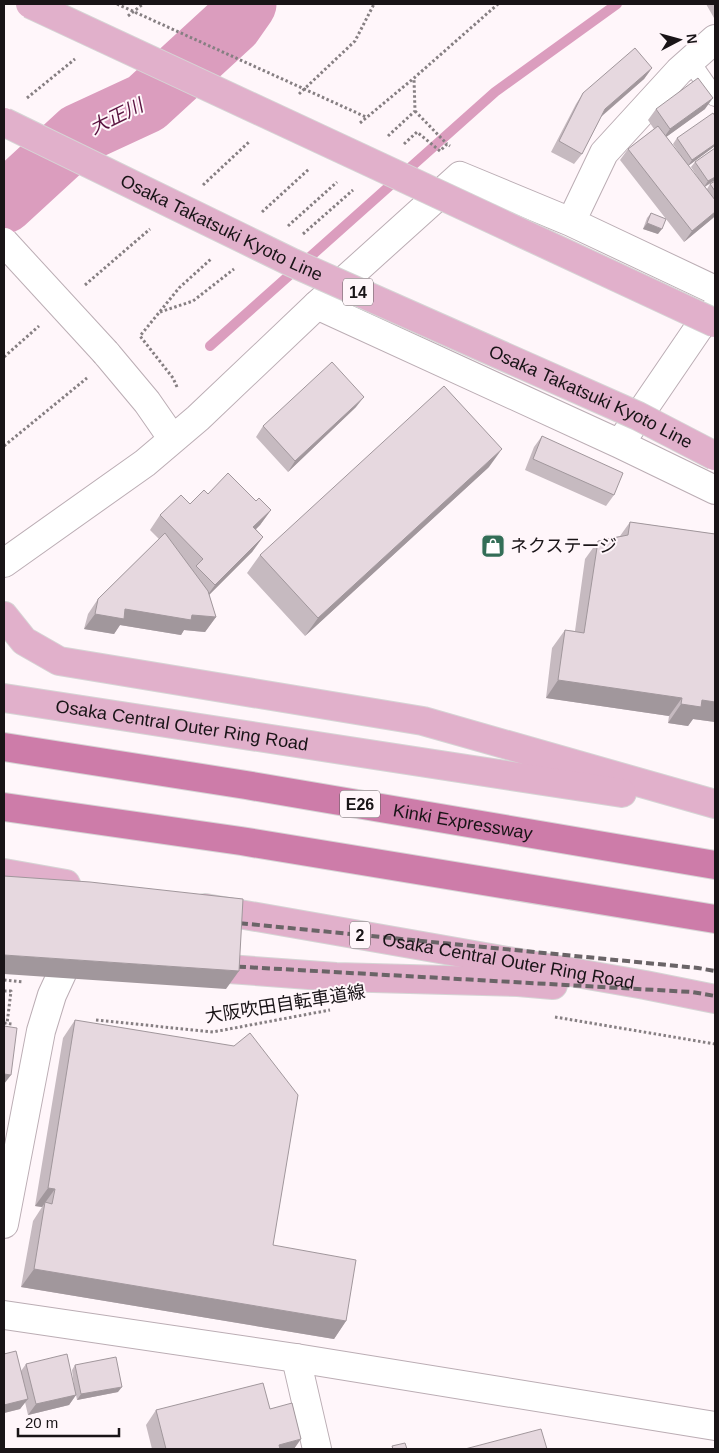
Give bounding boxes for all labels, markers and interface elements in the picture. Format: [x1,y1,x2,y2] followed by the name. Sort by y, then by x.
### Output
[654,15,704,65] north arrow
[683,33,700,45] text: N
[86,94,148,138] water label: 大正川
[117,170,326,285] street label: Osaka Takatsuki Kyoto Line
[343,278,373,306] road number: 14
[486,341,696,453] street label: Osaka Takatsuki Kyoto Line
[480,533,506,559] shop icon: ネクステージ
[510,536,617,556] place label: ネクステージ
[54,696,310,755] street label: Osaka Central Outer Ring Road
[340,791,380,818] road number: E26
[392,800,534,844] street label: Kinki Expressway
[350,922,370,948] road number: 2
[381,929,636,993] street label: Osaka Central Outer Ring Road
[203,981,367,1027] street label: 大阪吹田自転車道線
[18,1406,119,1438] scale bar
[25,1414,58,1431] text: 20 m

